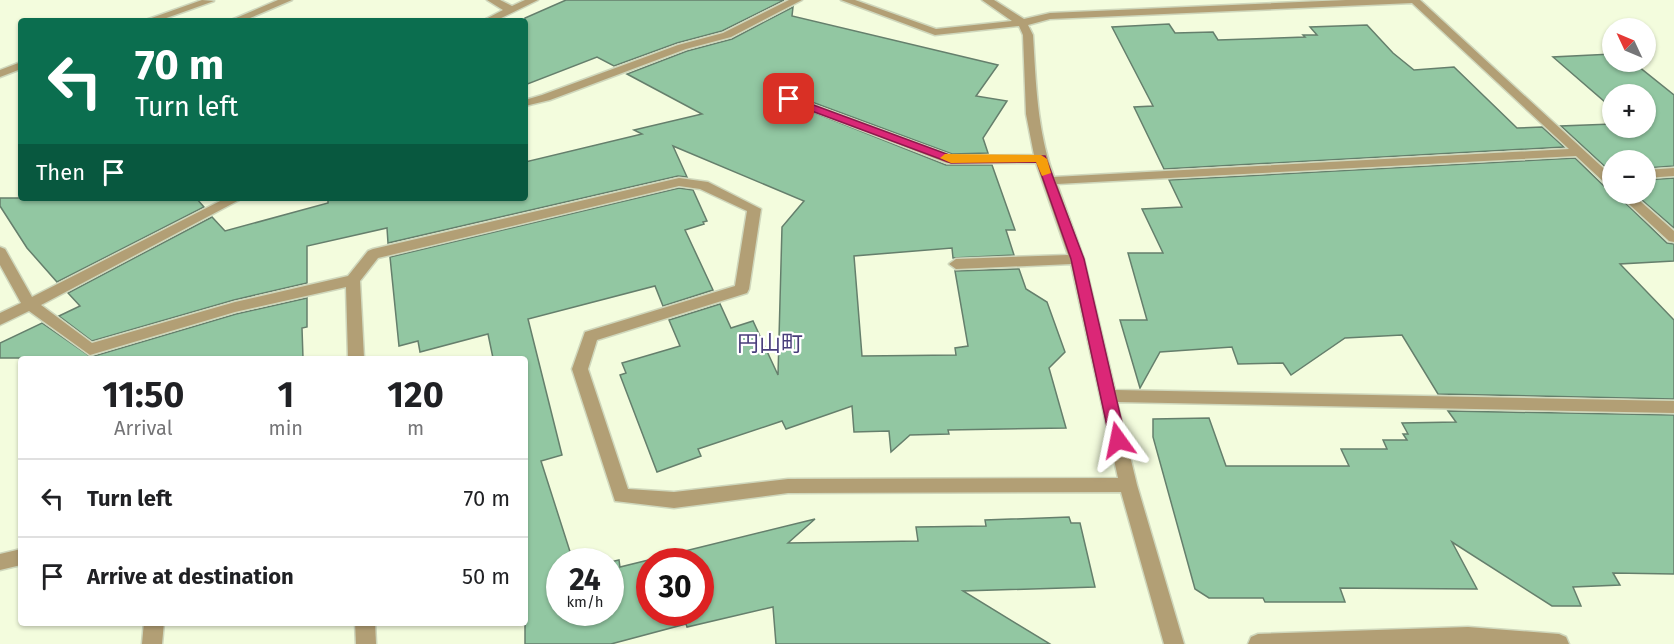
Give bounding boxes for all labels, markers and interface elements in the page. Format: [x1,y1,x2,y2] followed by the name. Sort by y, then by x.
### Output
[1602,18,1656,72] north arrow
[1602,18,1656,204] map controls
[135,40,224,90] text: 70 m
[36,42,114,120] icon: left
[763,73,814,124] pin
[772,82,805,115] icon: arrive
[1602,84,1656,138] button: +
[135,91,238,123] text: Turn left
[1602,150,1656,204] button: −
[97,156,130,189] icon: arrive
[36,159,85,186] text: Then
[737,330,803,357] district label: 円山町
[102,373,184,417] text: 11:50
[277,373,294,417] text: 1
[387,373,444,417] text: 120
[1086,408,1150,472] position arrow
[114,416,173,440] text: Arrival
[269,416,303,440] text: min
[407,416,424,440] text: m
[36,482,69,515] icon: left
[87,485,172,512] text: Turn left
[464,485,510,512] text: 70 m
[636,548,714,626] speed limit sign: 30
[36,560,69,593] icon: arrive
[569,562,601,598] text: 24
[87,563,294,590] text: Arrive at destination
[462,563,510,590] text: 50 m
[566,593,604,611] text: km/h

